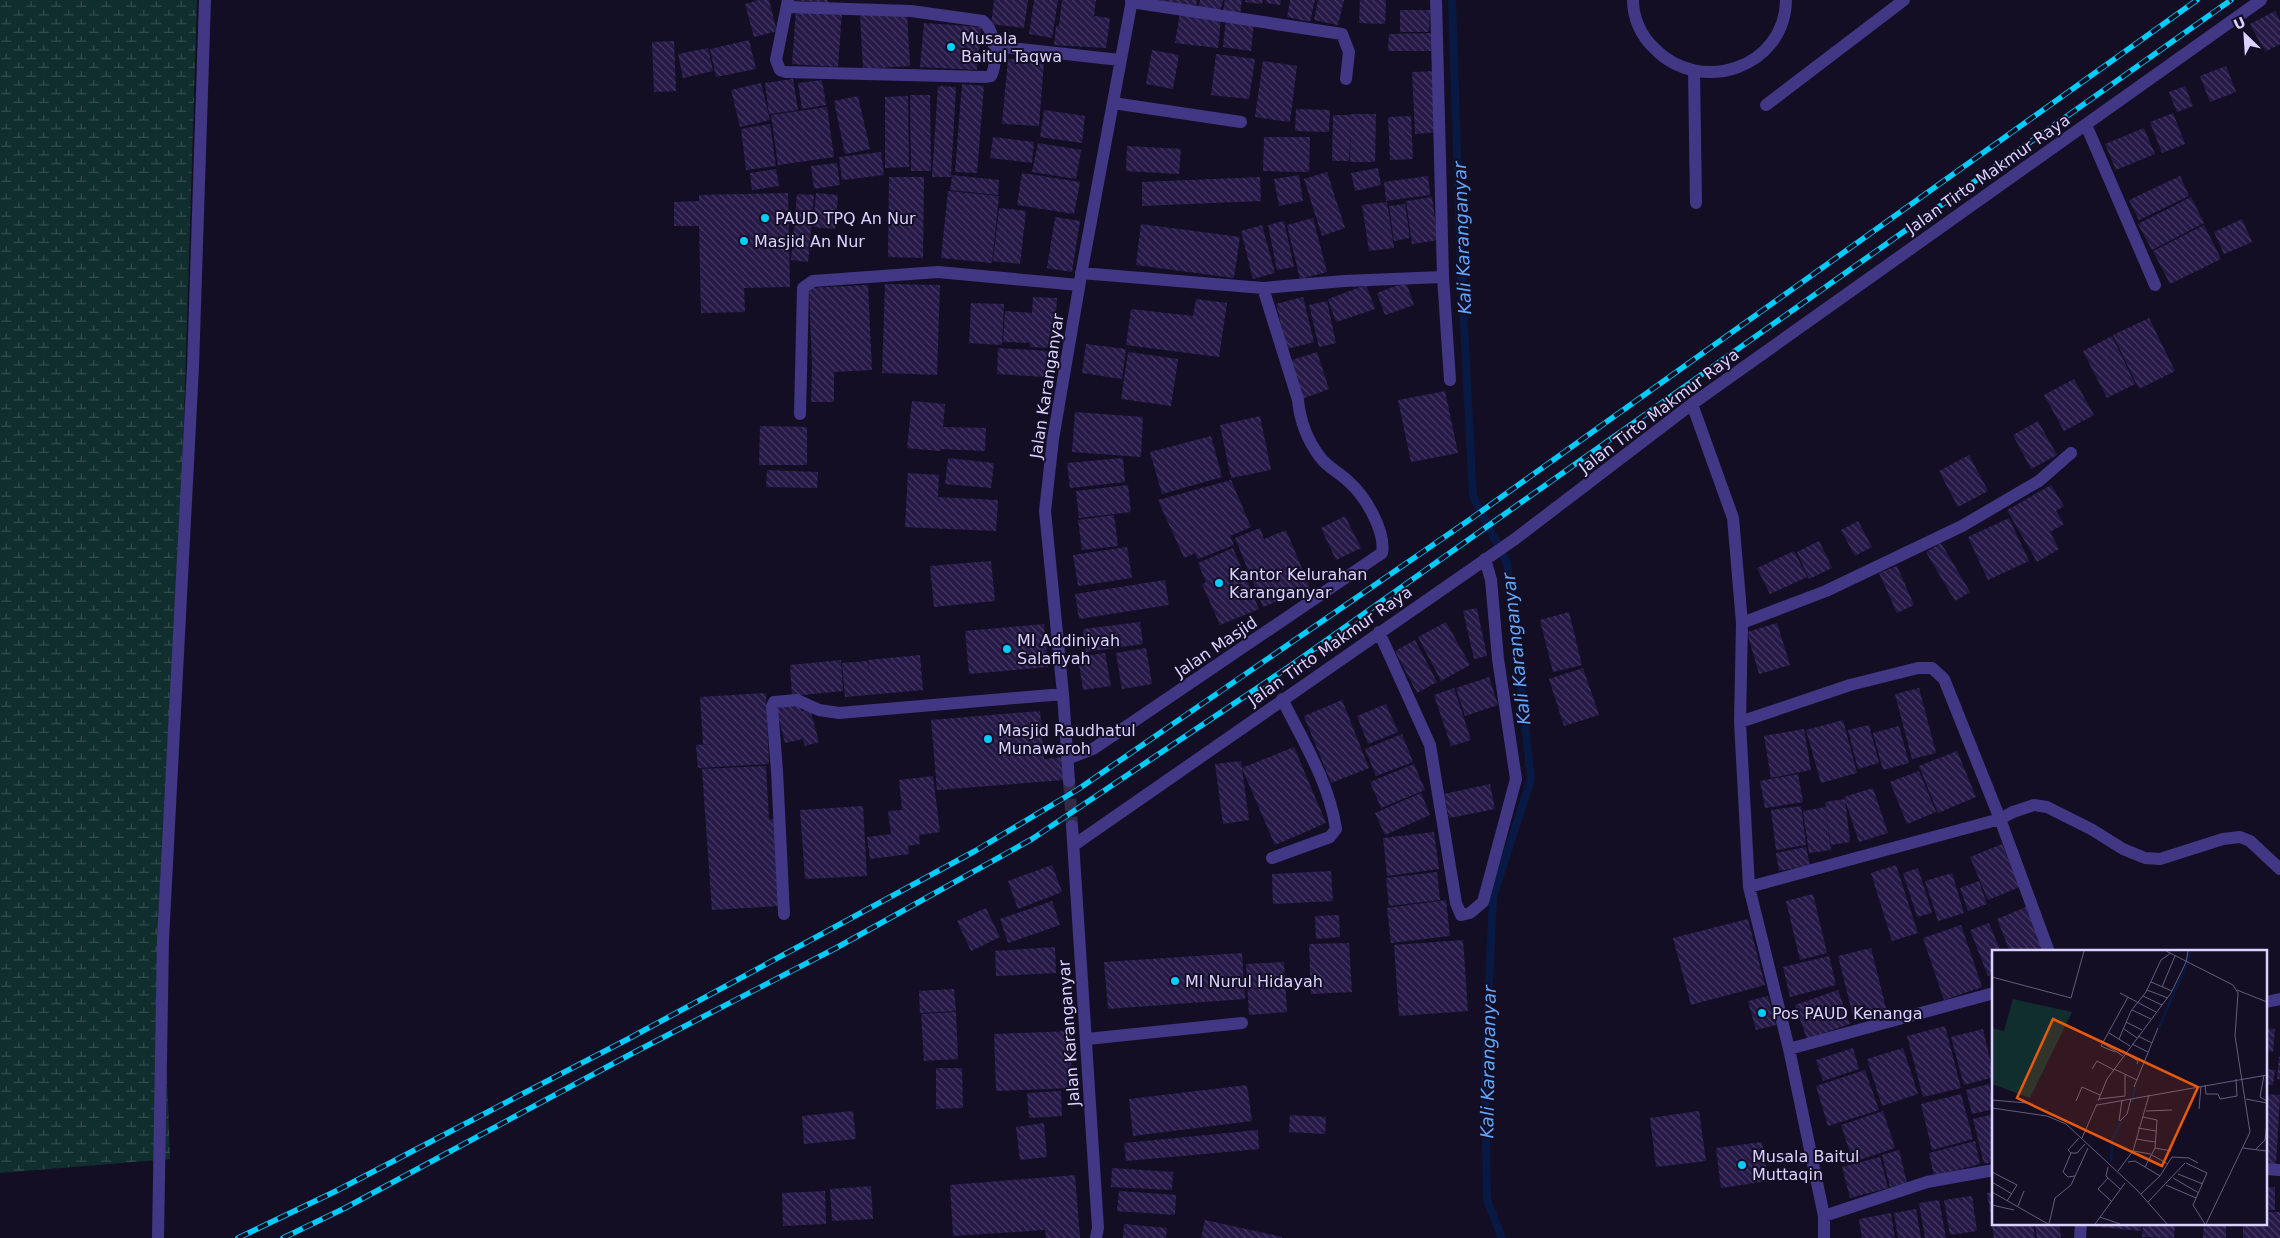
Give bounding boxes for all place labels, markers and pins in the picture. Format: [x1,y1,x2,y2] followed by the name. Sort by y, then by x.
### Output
[961,29,1062,66] place label: Musala Baitul Taqwa
[945,41,957,53] marker: Musala Baitul Taqwa
[775,209,916,228] place label: PAUD TPQ An Nur
[759,212,771,224] marker: PAUD TPQ An Nur
[754,232,865,251] place label: Masjid An Nur
[738,235,750,247] marker: Masjid An Nur
[1229,565,1367,602] place label: Kantor Kelurahan Karanganyar
[1213,577,1225,589] marker: Kantor Kelurahan Karanganyar
[1017,631,1120,668] place label: MI Addiniyah Salafiyah
[1001,643,1013,655] marker: MI Addiniyah Salafiyah
[998,721,1136,758] place label: Masjid Raudhatul Munawaroh
[982,733,994,745] marker: Masjid Raudhatul Munawaroh
[1185,972,1323,991] place label: MI Nurul Hidayah
[1169,975,1181,987] marker: MI Nurul Hidayah
[1772,1004,1923,1023] place label: Pos PAUD Kenanga
[1756,1007,1768,1019] marker: Pos PAUD Kenanga
[1752,1147,1860,1184] place label: Musala Baitul Muttaqin
[1736,1159,1748,1171] marker: Musala Baitul Muttaqin

